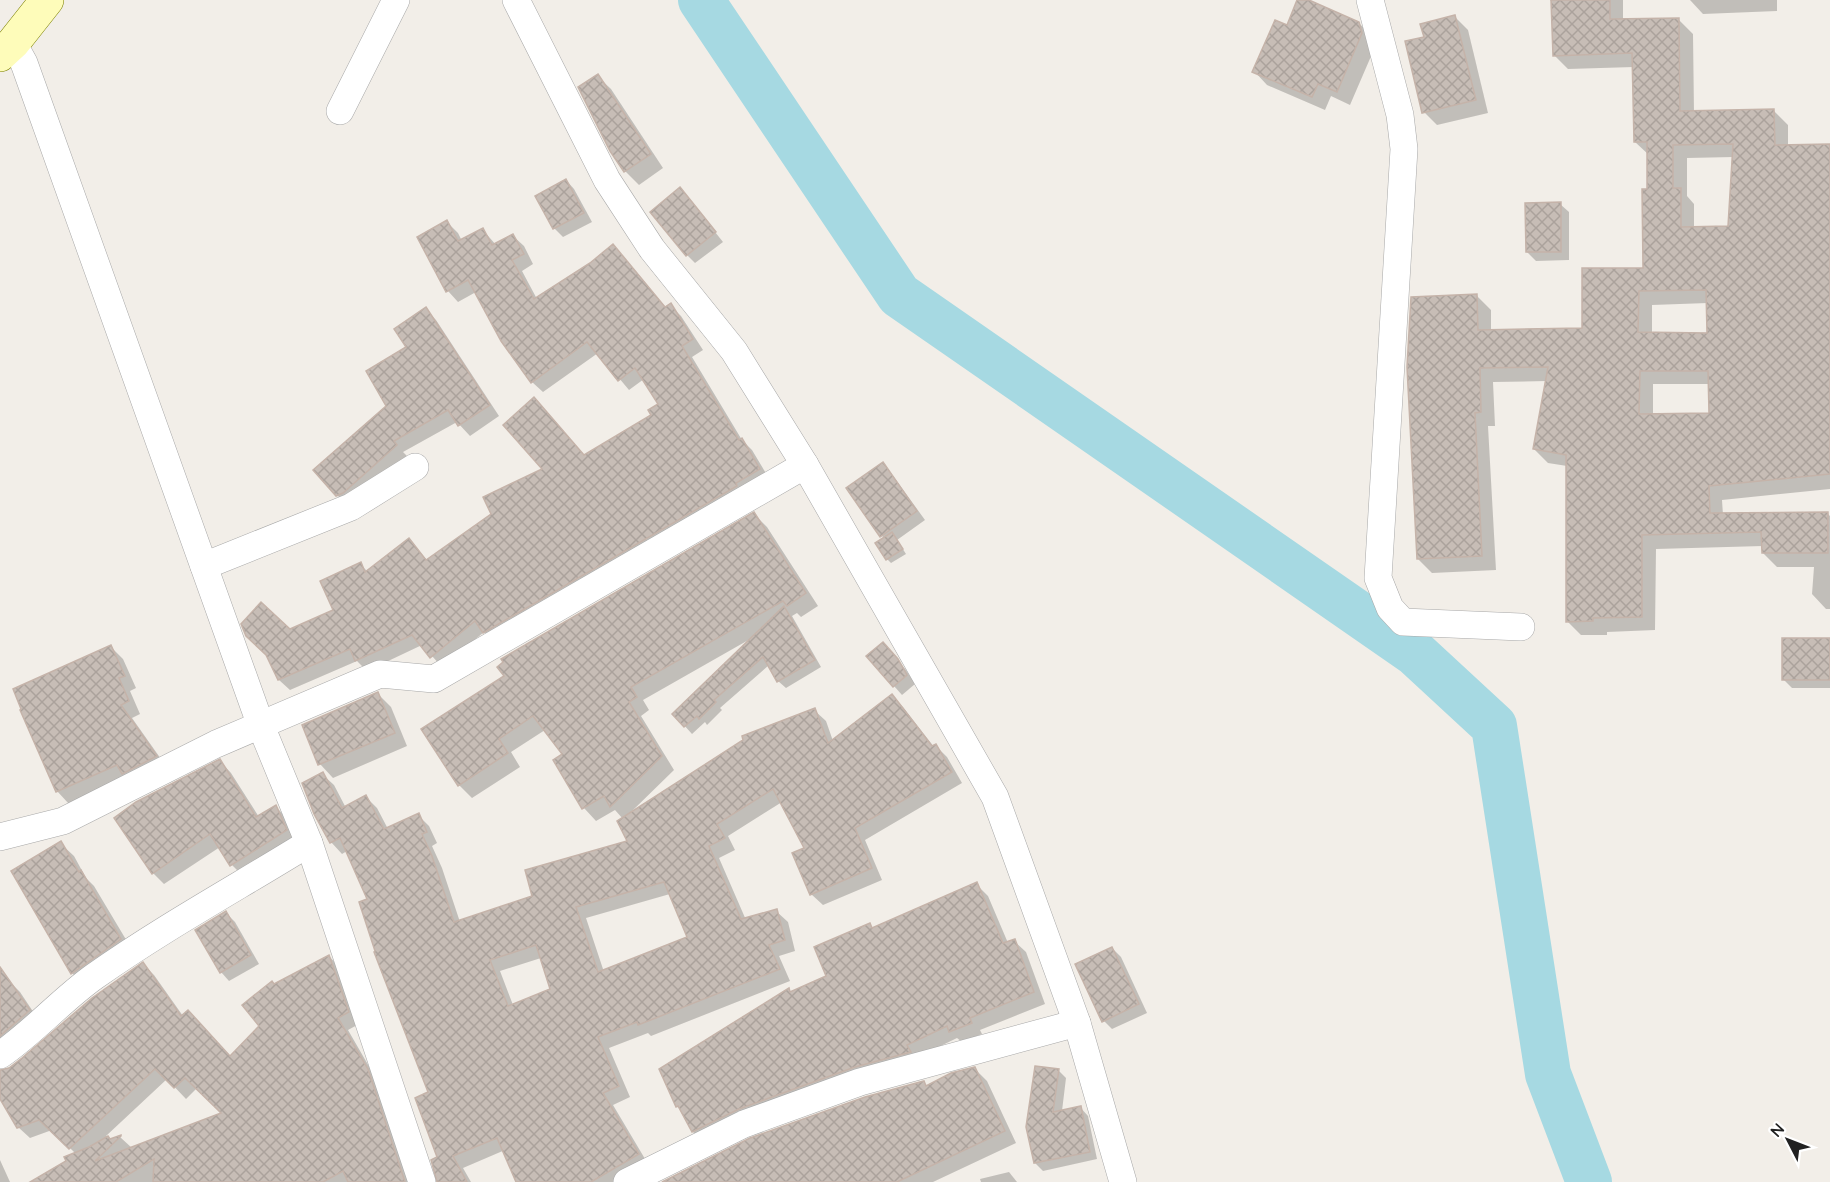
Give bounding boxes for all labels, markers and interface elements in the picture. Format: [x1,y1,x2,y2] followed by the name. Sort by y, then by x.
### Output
[1758,1110,1818,1170] north arrow
[1765,1119,1788,1141] text: N

